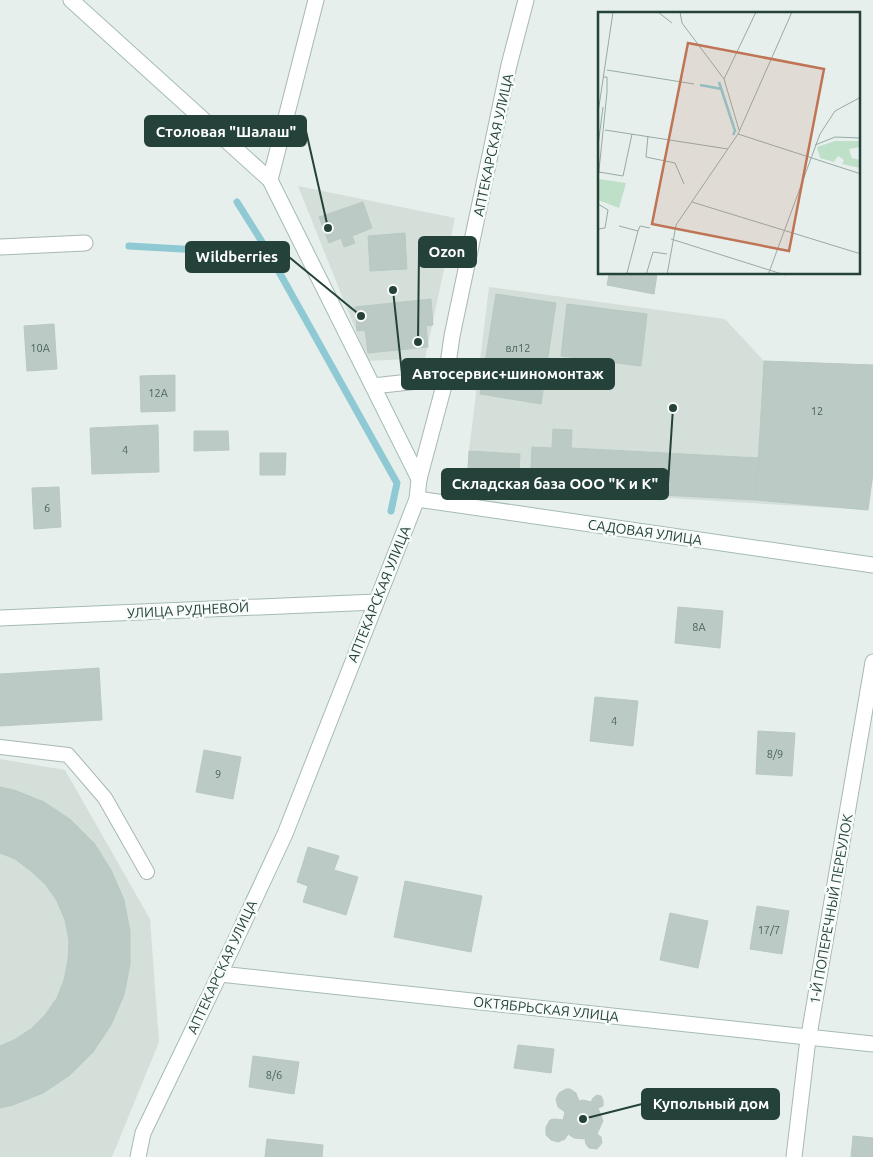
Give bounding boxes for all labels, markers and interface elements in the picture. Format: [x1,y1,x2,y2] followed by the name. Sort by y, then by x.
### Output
[598,12,860,275] inset map
[470,72,516,218] street label: АПТЕКАРСКАЯ УЛИЦА
[145,116,306,146] callout: Столовая "Шалаш"
[156,123,296,140] text: Столовая "Шалаш"
[419,237,476,267] callout: Ozon
[186,242,289,272] callout: Wildberries
[429,243,465,260] text: Ozon
[196,248,278,265] text: Wildberries
[30,342,51,354] house number: 10А
[506,342,530,354] house number: вл12
[402,359,614,389] callout: Автосервис+шиномонтаж
[412,365,605,382] text: Автосервис+шиномонтаж
[148,387,169,399] house number: 12А
[811,405,823,417] house number: 12
[122,444,128,456] house number: 4
[442,469,668,499] callout: Складская база ООО "К и К"
[452,475,658,492] text: Складская база ООО "К и К"
[44,502,50,514] house number: 6
[587,516,703,548] street label: САДОВАЯ УЛИЦА
[344,523,414,665] street label: АПТЕКАРСКАЯ УЛИЦА
[127,598,249,621] street label: УЛИЦА РУДНЕВОЙ
[692,621,707,633] house number: 8А
[611,715,617,727] house number: 4
[767,748,783,760] house number: 8/9
[215,768,221,780] house number: 9
[805,812,856,1005] street label: 1-Й ПОПЕРЕЧНЫЙ ПЕРЕУЛОК
[184,898,260,1036] street label: АПТЕКАРСКАЯ УЛИЦА
[758,924,780,936] house number: 17/7
[472,993,620,1025] street label: ОКТЯБРЬСКАЯ УЛИЦА
[266,1069,282,1081] house number: 8/6
[642,1089,779,1119] callout: Купольный дом
[653,1095,769,1112] text: Купольный дом

